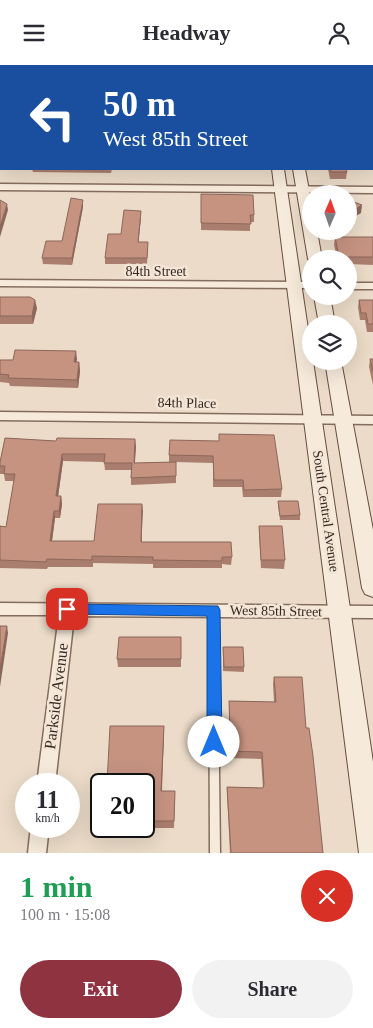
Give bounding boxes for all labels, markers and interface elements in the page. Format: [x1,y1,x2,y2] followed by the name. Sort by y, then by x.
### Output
[20,19,48,47] icon: menu
[325,19,353,47] icon: person
[143,20,231,45] text: Headway
[20,85,85,150] icon: left
[103,85,176,124] text: 50 m
[103,126,248,151] text: West 85th Street
[302,185,358,240] north arrow
[302,185,357,370] map controls
[302,250,357,305] button: search
[125,264,187,279] street label: 84th Street
[302,315,357,370] button: layers
[158,395,216,411] street label: 84th Place
[310,449,342,573] street label: South Central Avenue
[46,588,88,630] pin
[53,595,81,623] icon: arrive
[230,603,322,619] street label: West 85th Street
[41,642,71,750] street label: Parkside Avenue
[187,715,239,767] position arrow
[90,773,155,838] speed limit sign: 20
[36,786,59,813] text: 11
[35,811,60,825] text: km/h
[20,870,93,903] text: 1 min
[301,870,353,922] button: close
[20,906,110,923] text: 100 m · 15:08
[20,960,182,1018] button: Exit
[192,960,353,1018] button: Share

